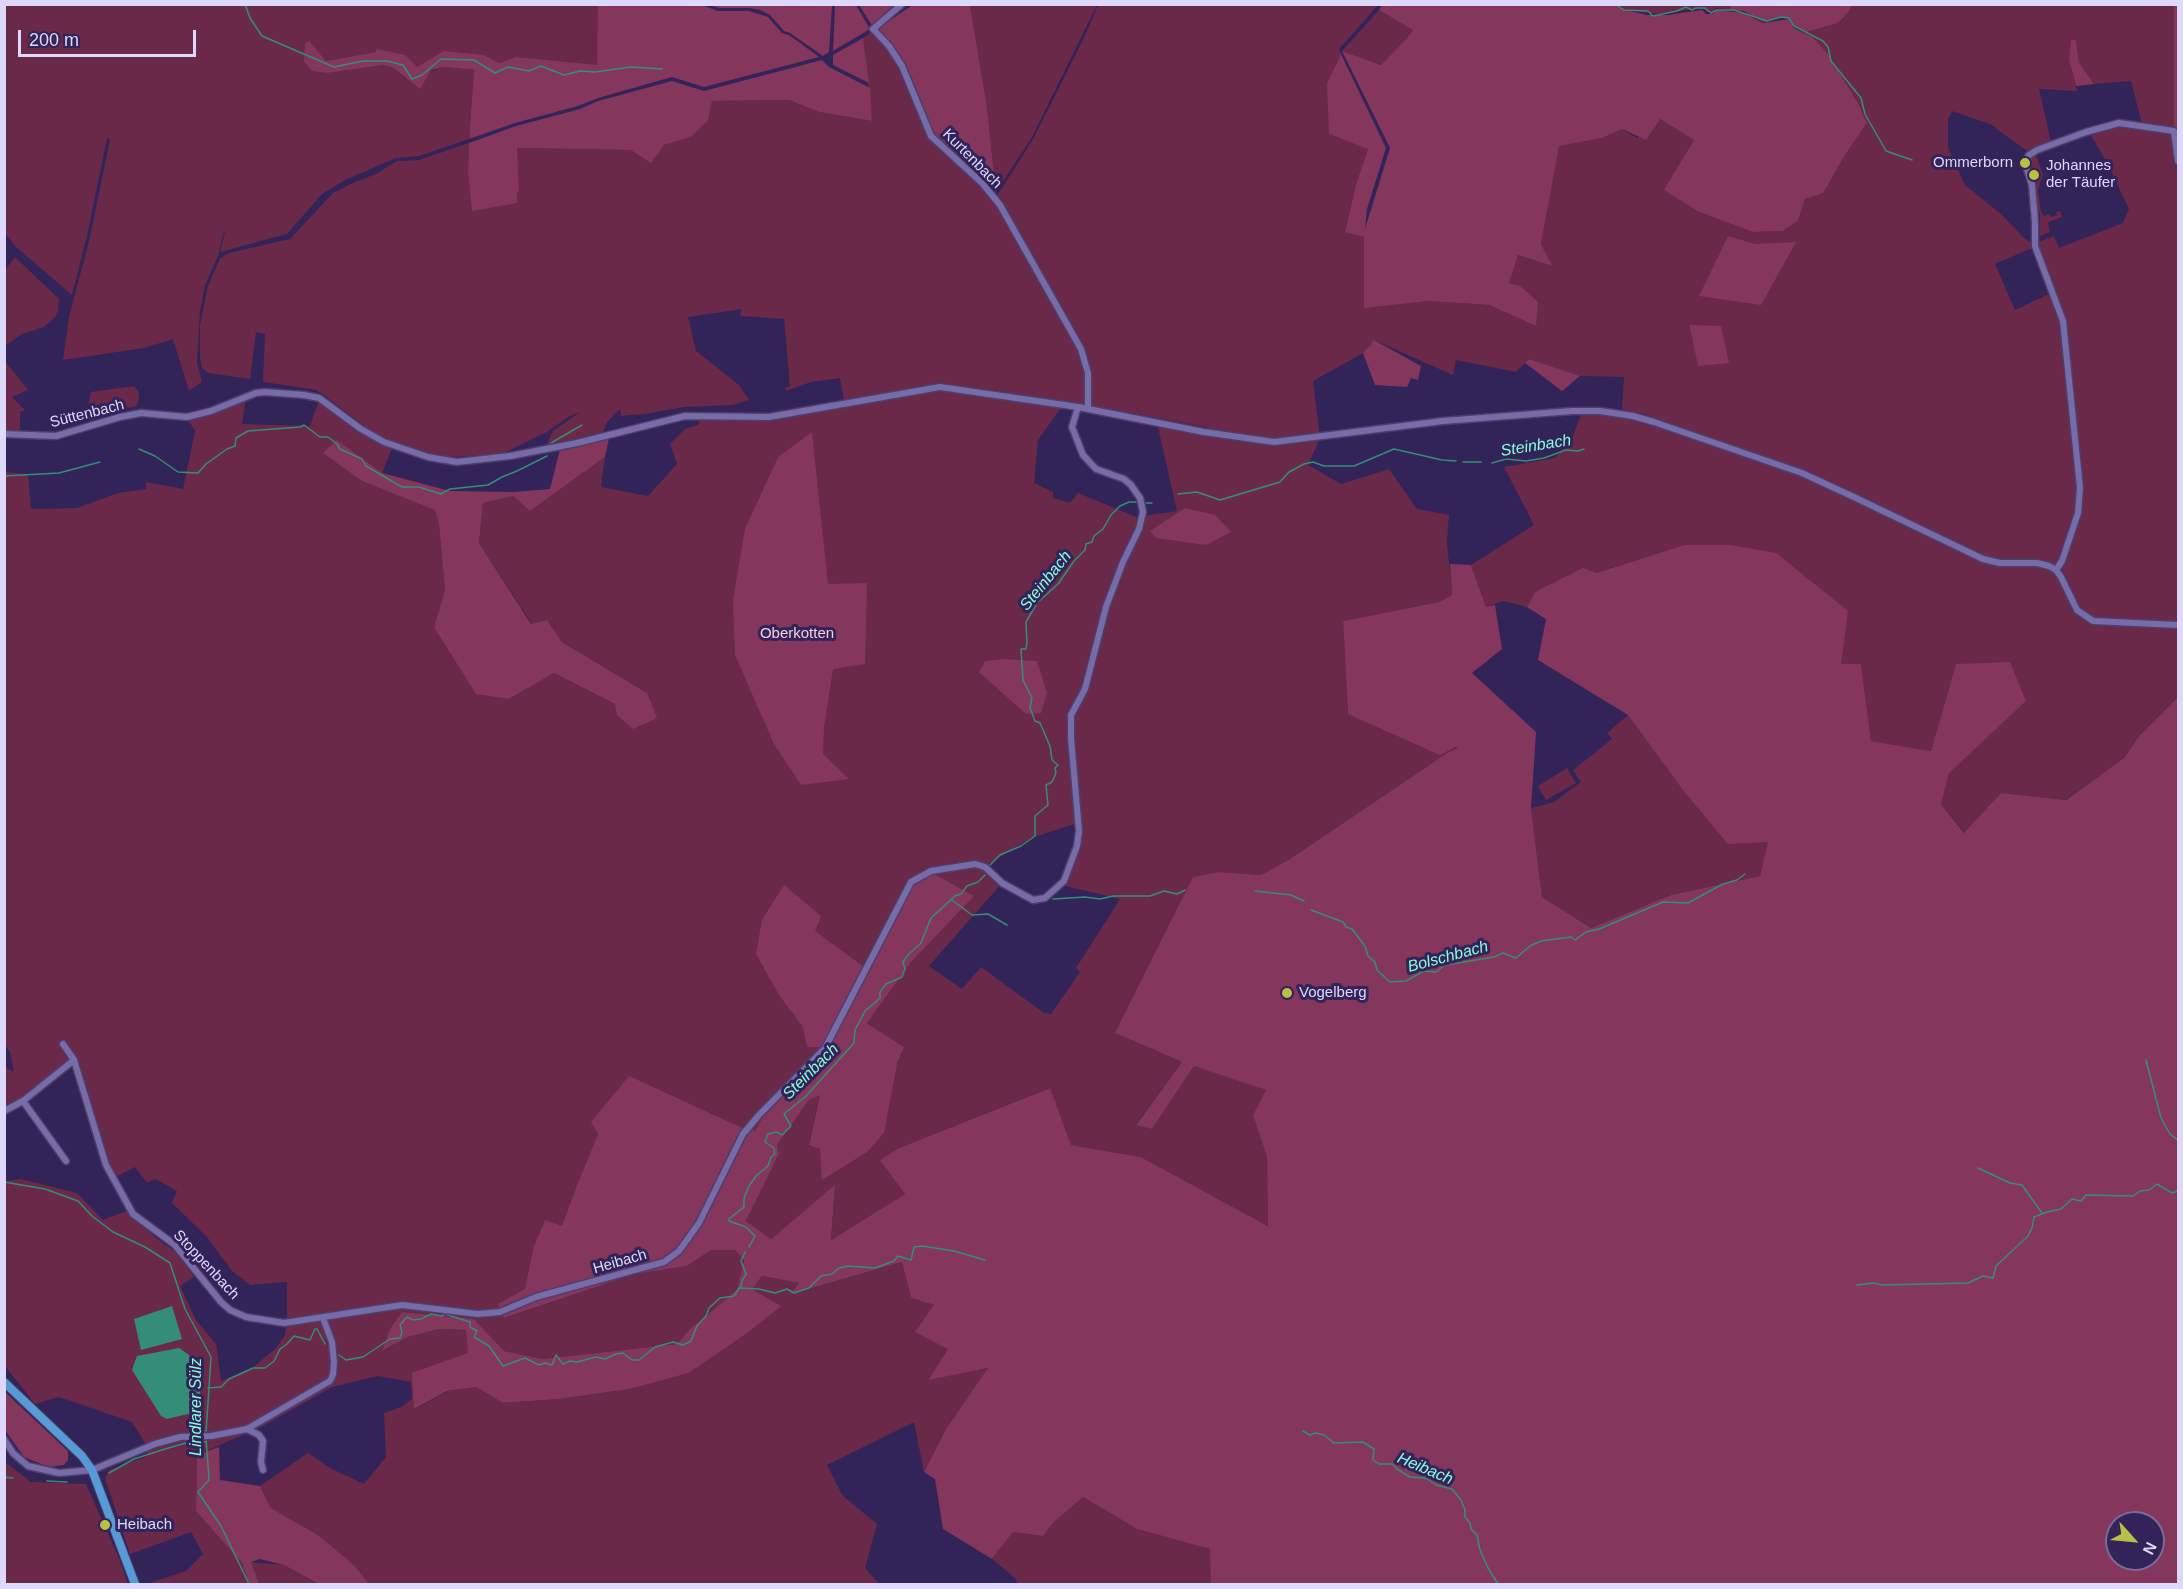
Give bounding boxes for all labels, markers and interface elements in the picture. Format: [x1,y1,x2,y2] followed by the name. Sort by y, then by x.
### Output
[21,18,200,56] scale bar
[29,30,79,50] text: 200 m
[939,126,1005,192] street label: Kurtenbach
[1933,154,2013,172] place label: Ommerborn
[2018,156,2032,170] marker: Ommerborn
[2046,157,2115,192] place label: Johannes der Täufer
[2027,168,2041,182] marker: Johannes der Täufer
[48,396,126,432] street label: Süttenbach
[1499,431,1573,461] water label: Steinbach
[1016,547,1076,615] water label: Steinbach
[760,625,834,643] park label: Oberkotten
[1406,937,1490,977] water label: Bolschbach
[1299,984,1367,1002] place label: Vogelberg
[1280,986,1294,1000] marker: Vogelberg
[779,1040,843,1104] water label: Steinbach
[169,1227,243,1303] street label: Stoppenbach
[591,1246,649,1278] street label: Heibach
[187,1358,207,1456] water label: Lindlarer Sülz
[1394,1449,1456,1489] water label: Heibach
[2105,1511,2165,1571] north arrow
[117,1516,172,1534] place label: Heibach
[98,1518,112,1532] marker: Heibach
[2140,1539,2160,1558] text: N

